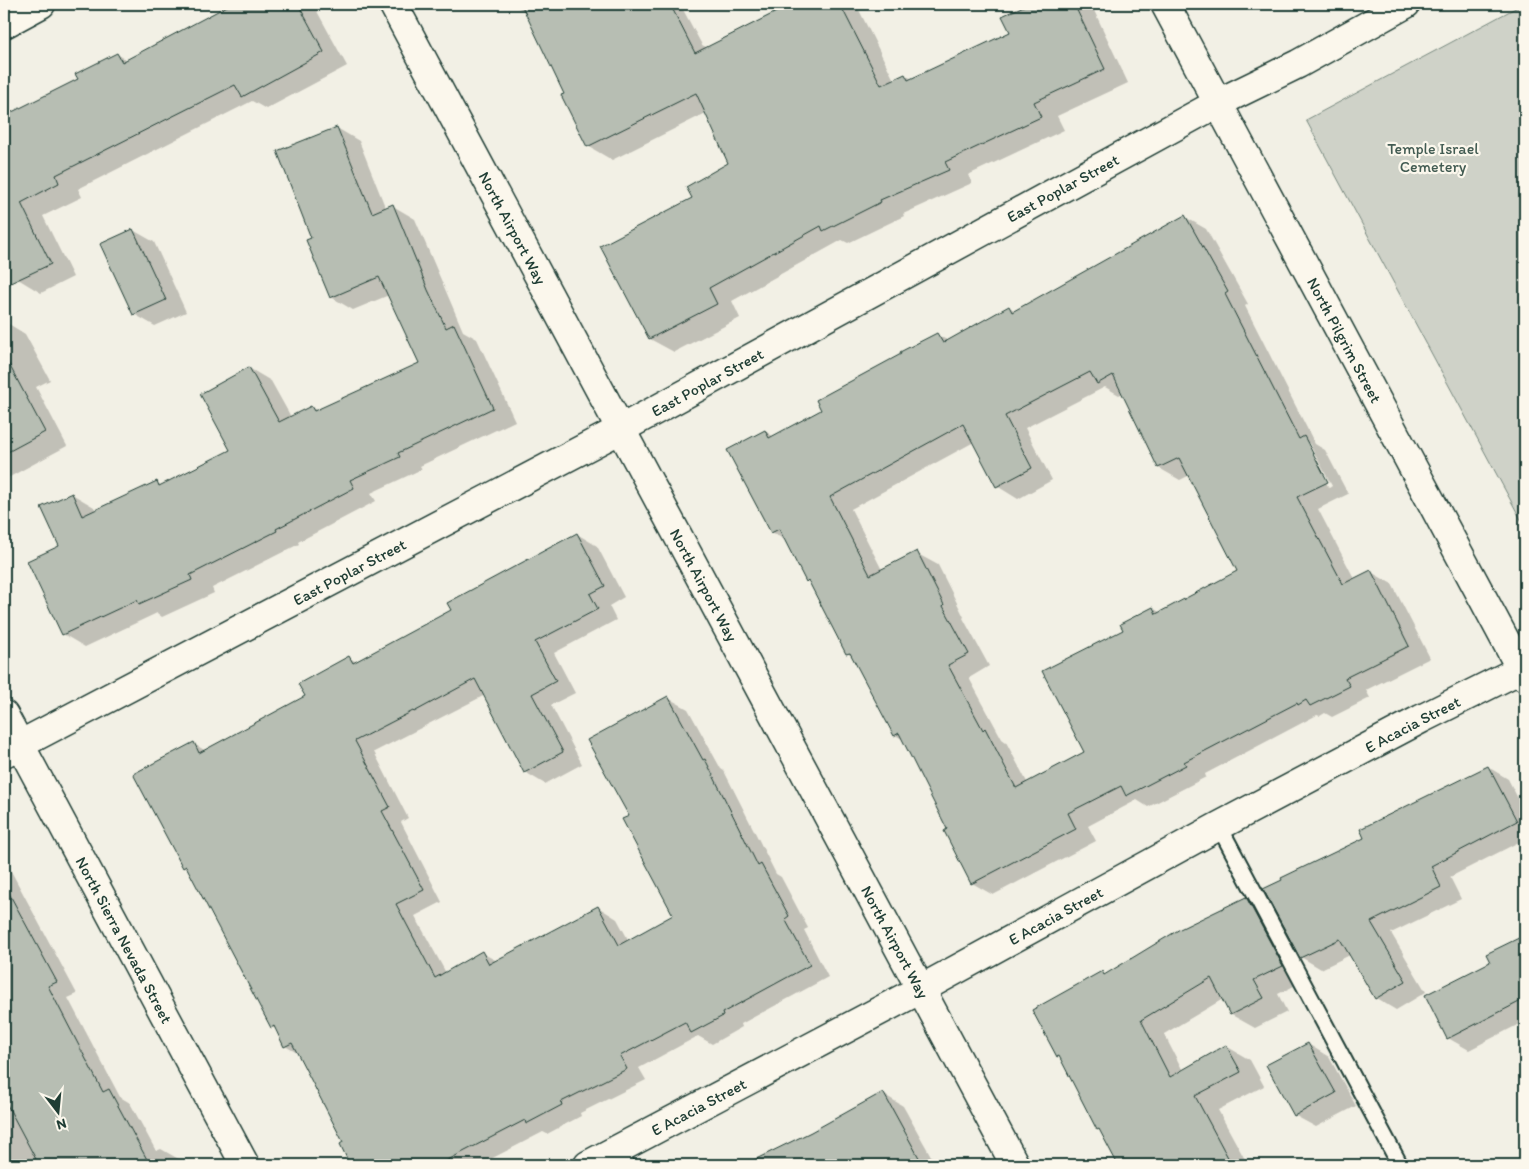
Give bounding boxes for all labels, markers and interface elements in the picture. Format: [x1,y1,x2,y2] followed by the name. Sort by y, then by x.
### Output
[1387,139,1479,176] park label: Temple Israel Cemetery
[1003,150,1122,226] street label: East Poplar Street
[475,168,551,288] street label: North Airport Way
[1303,274,1386,406] street label: North Pilgrim Street
[648,344,766,420] street label: East Poplar Street
[666,525,742,645] street label: North Airport Way
[290,534,409,609] street label: East Poplar Street
[1362,692,1463,756] street label: E Acacia Street
[72,853,177,1026] street label: North Sierra Nevada Street
[858,882,934,1002] street label: North Airport Way
[1005,882,1106,949] street label: E Acacia Street
[648,1074,749,1139] street label: E Acacia Street
[32,1086,82,1136] north arrow
[55,1115,68,1133] text: N

